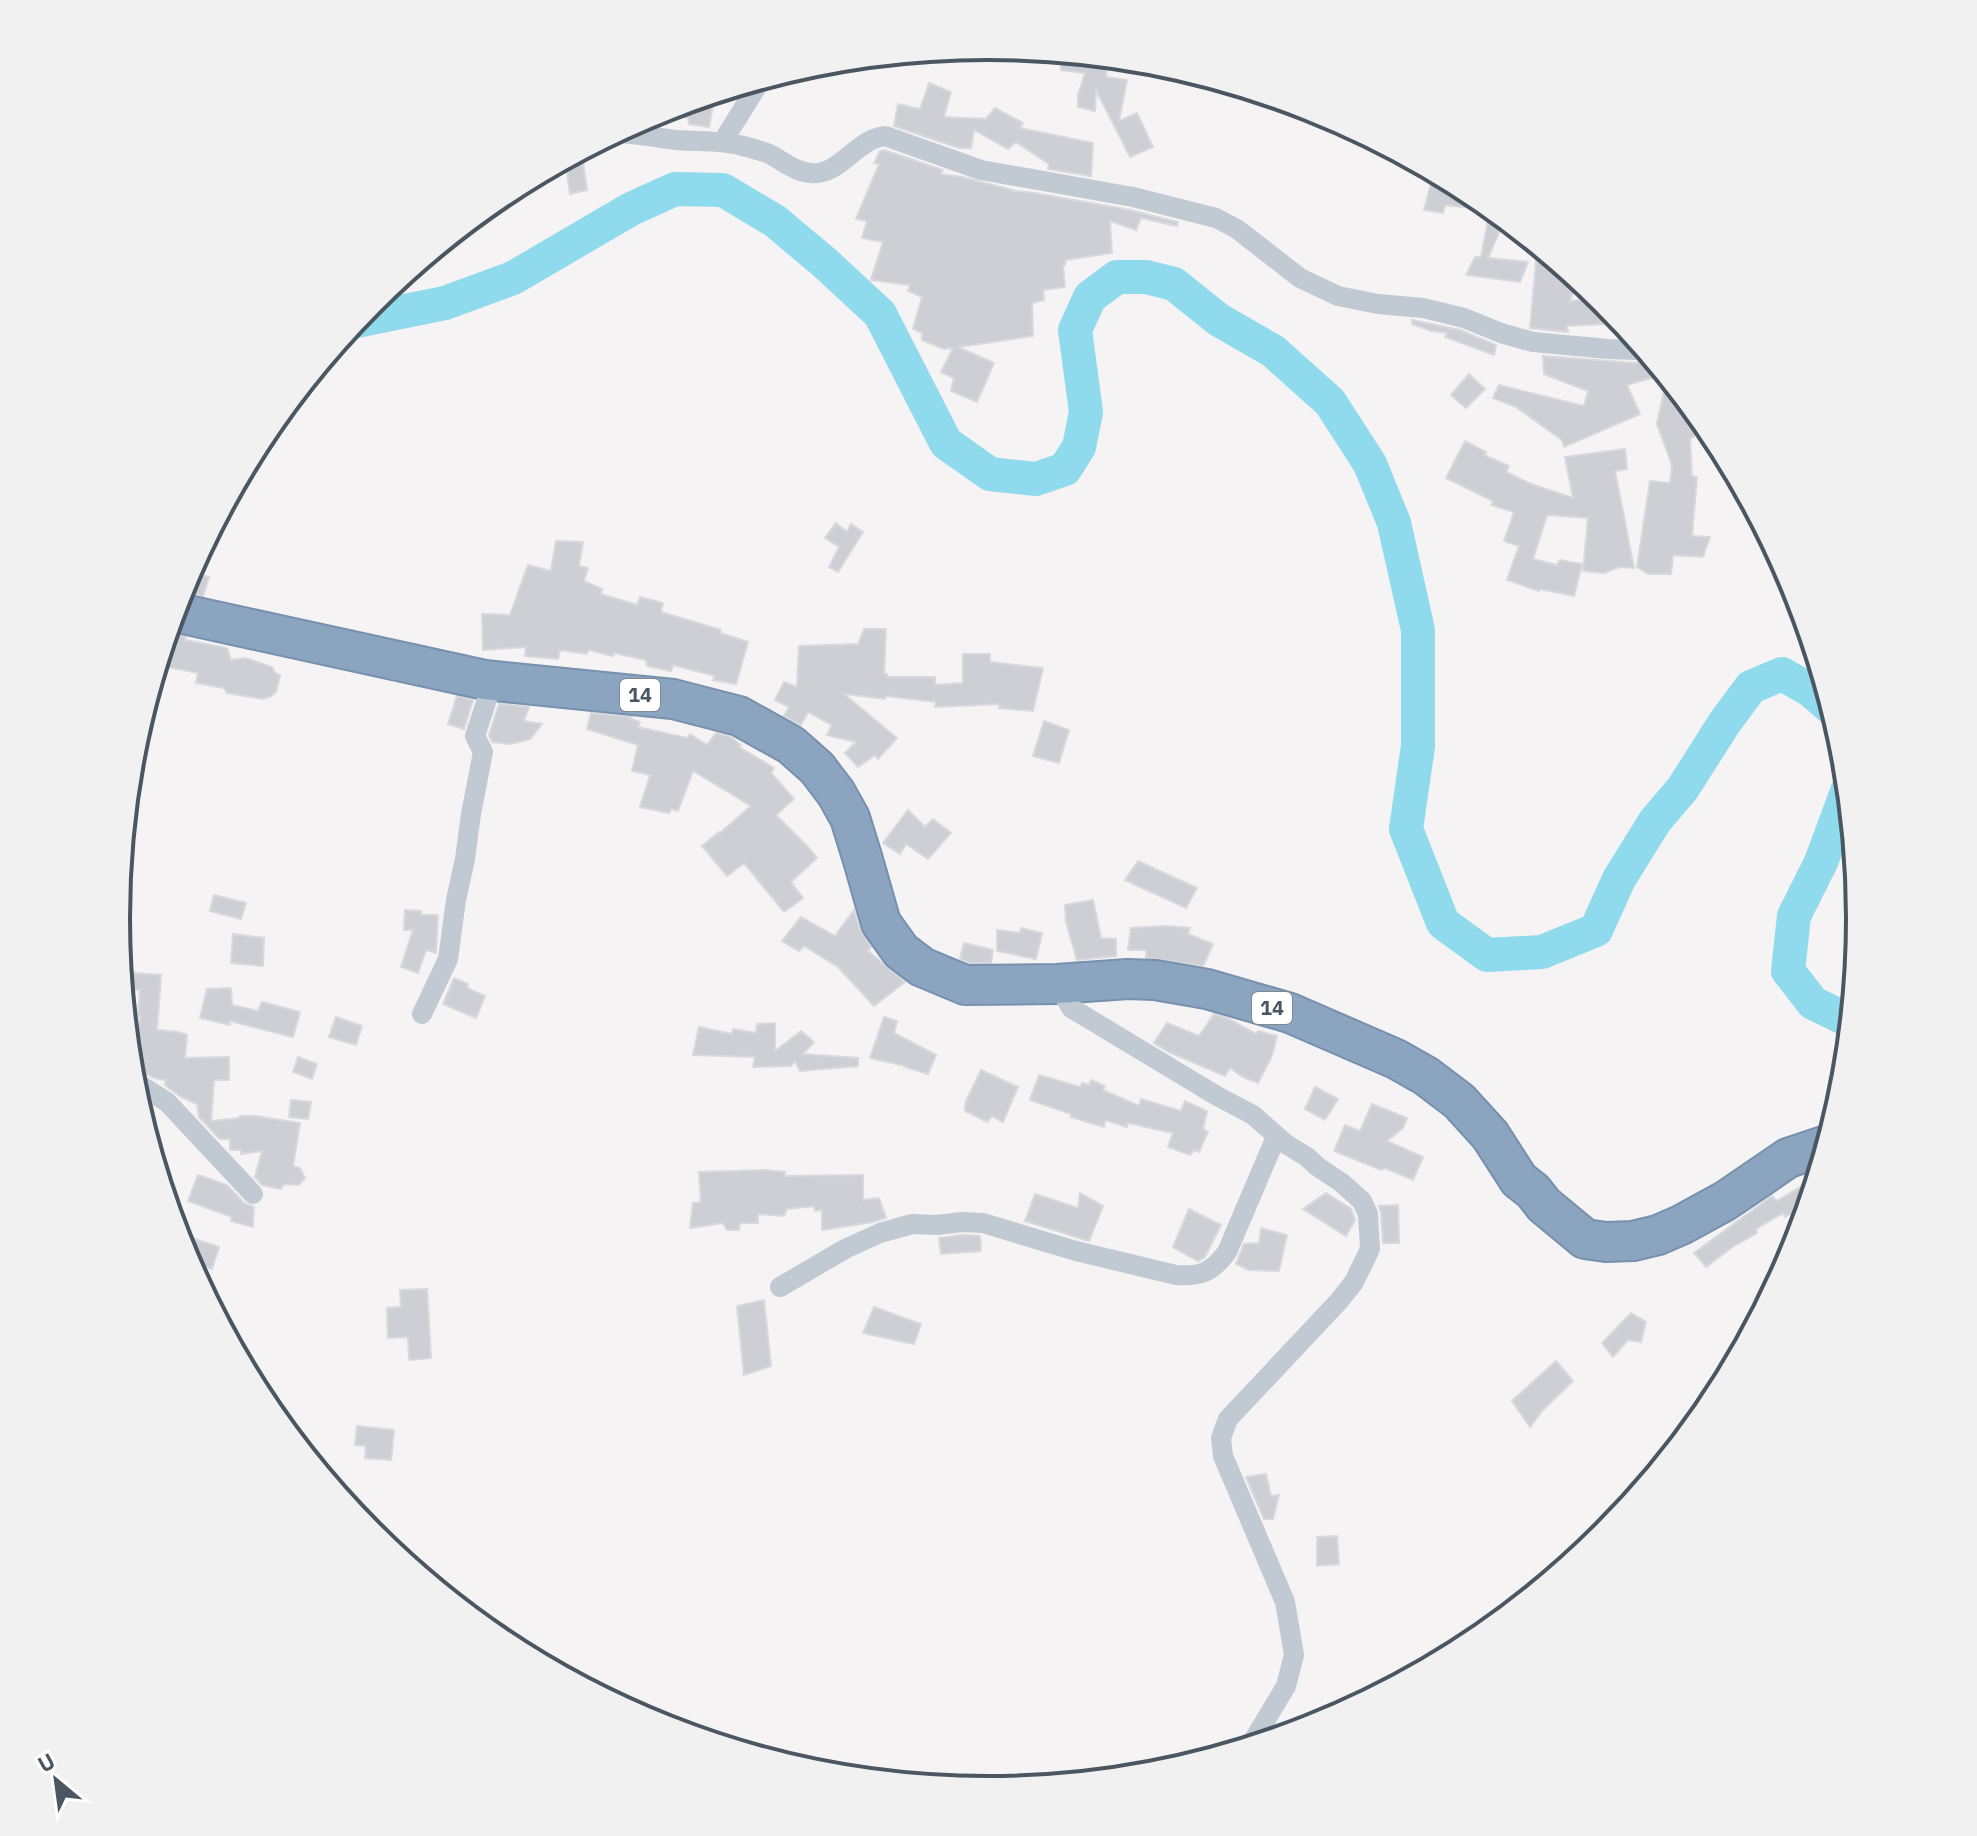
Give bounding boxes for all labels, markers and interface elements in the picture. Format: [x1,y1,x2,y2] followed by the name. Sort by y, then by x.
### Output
[620,679,660,711] road number: 14
[1252,992,1292,1024] road number: 14
[16,1740,96,1820] north arrow
[32,1746,60,1778] text: U

